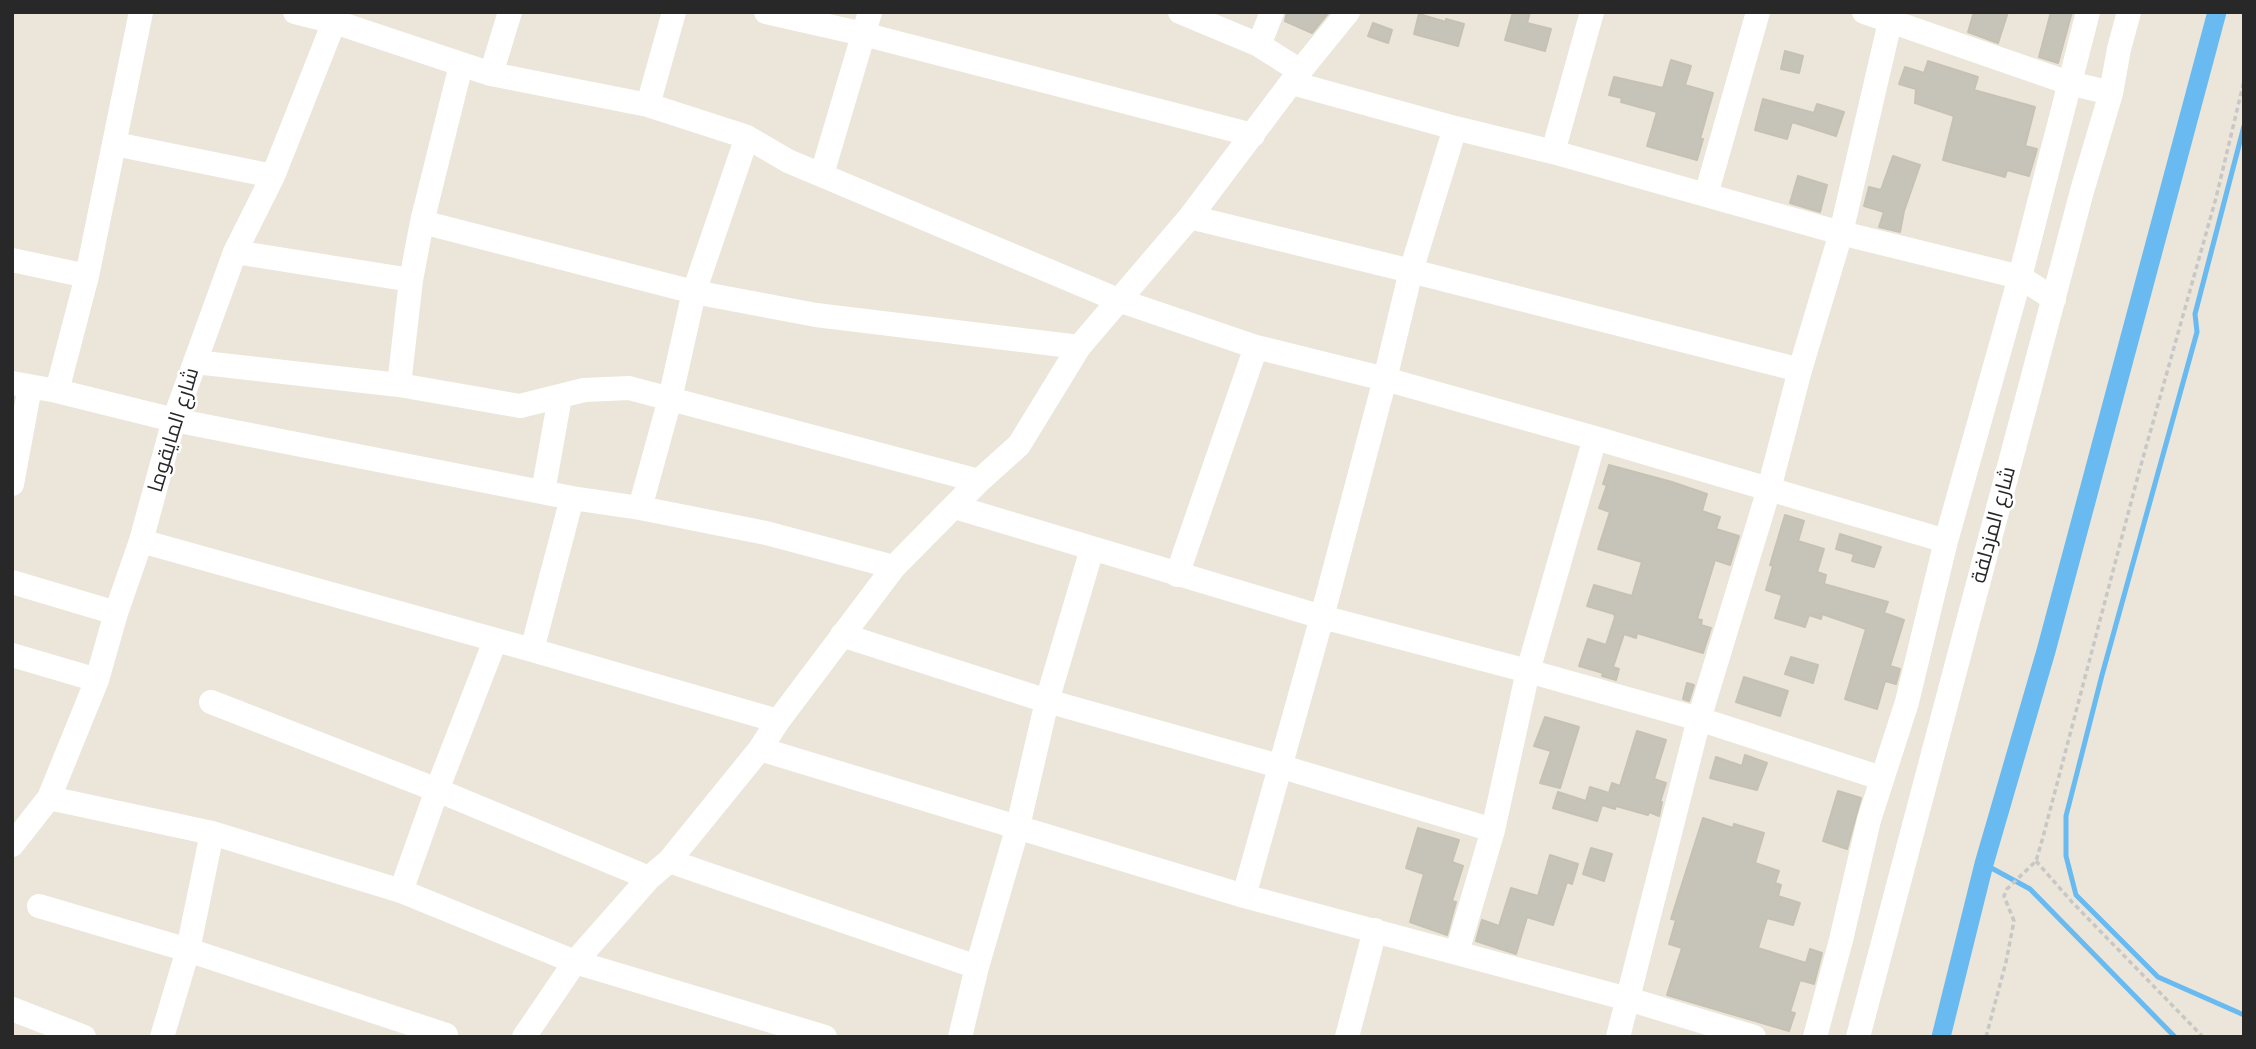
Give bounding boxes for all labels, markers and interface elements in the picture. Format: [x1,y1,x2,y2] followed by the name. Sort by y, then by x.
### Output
[143,365,205,495] street label: شارع المايقوما
[1966,464,2022,586] street label: شارع المزدلفة

